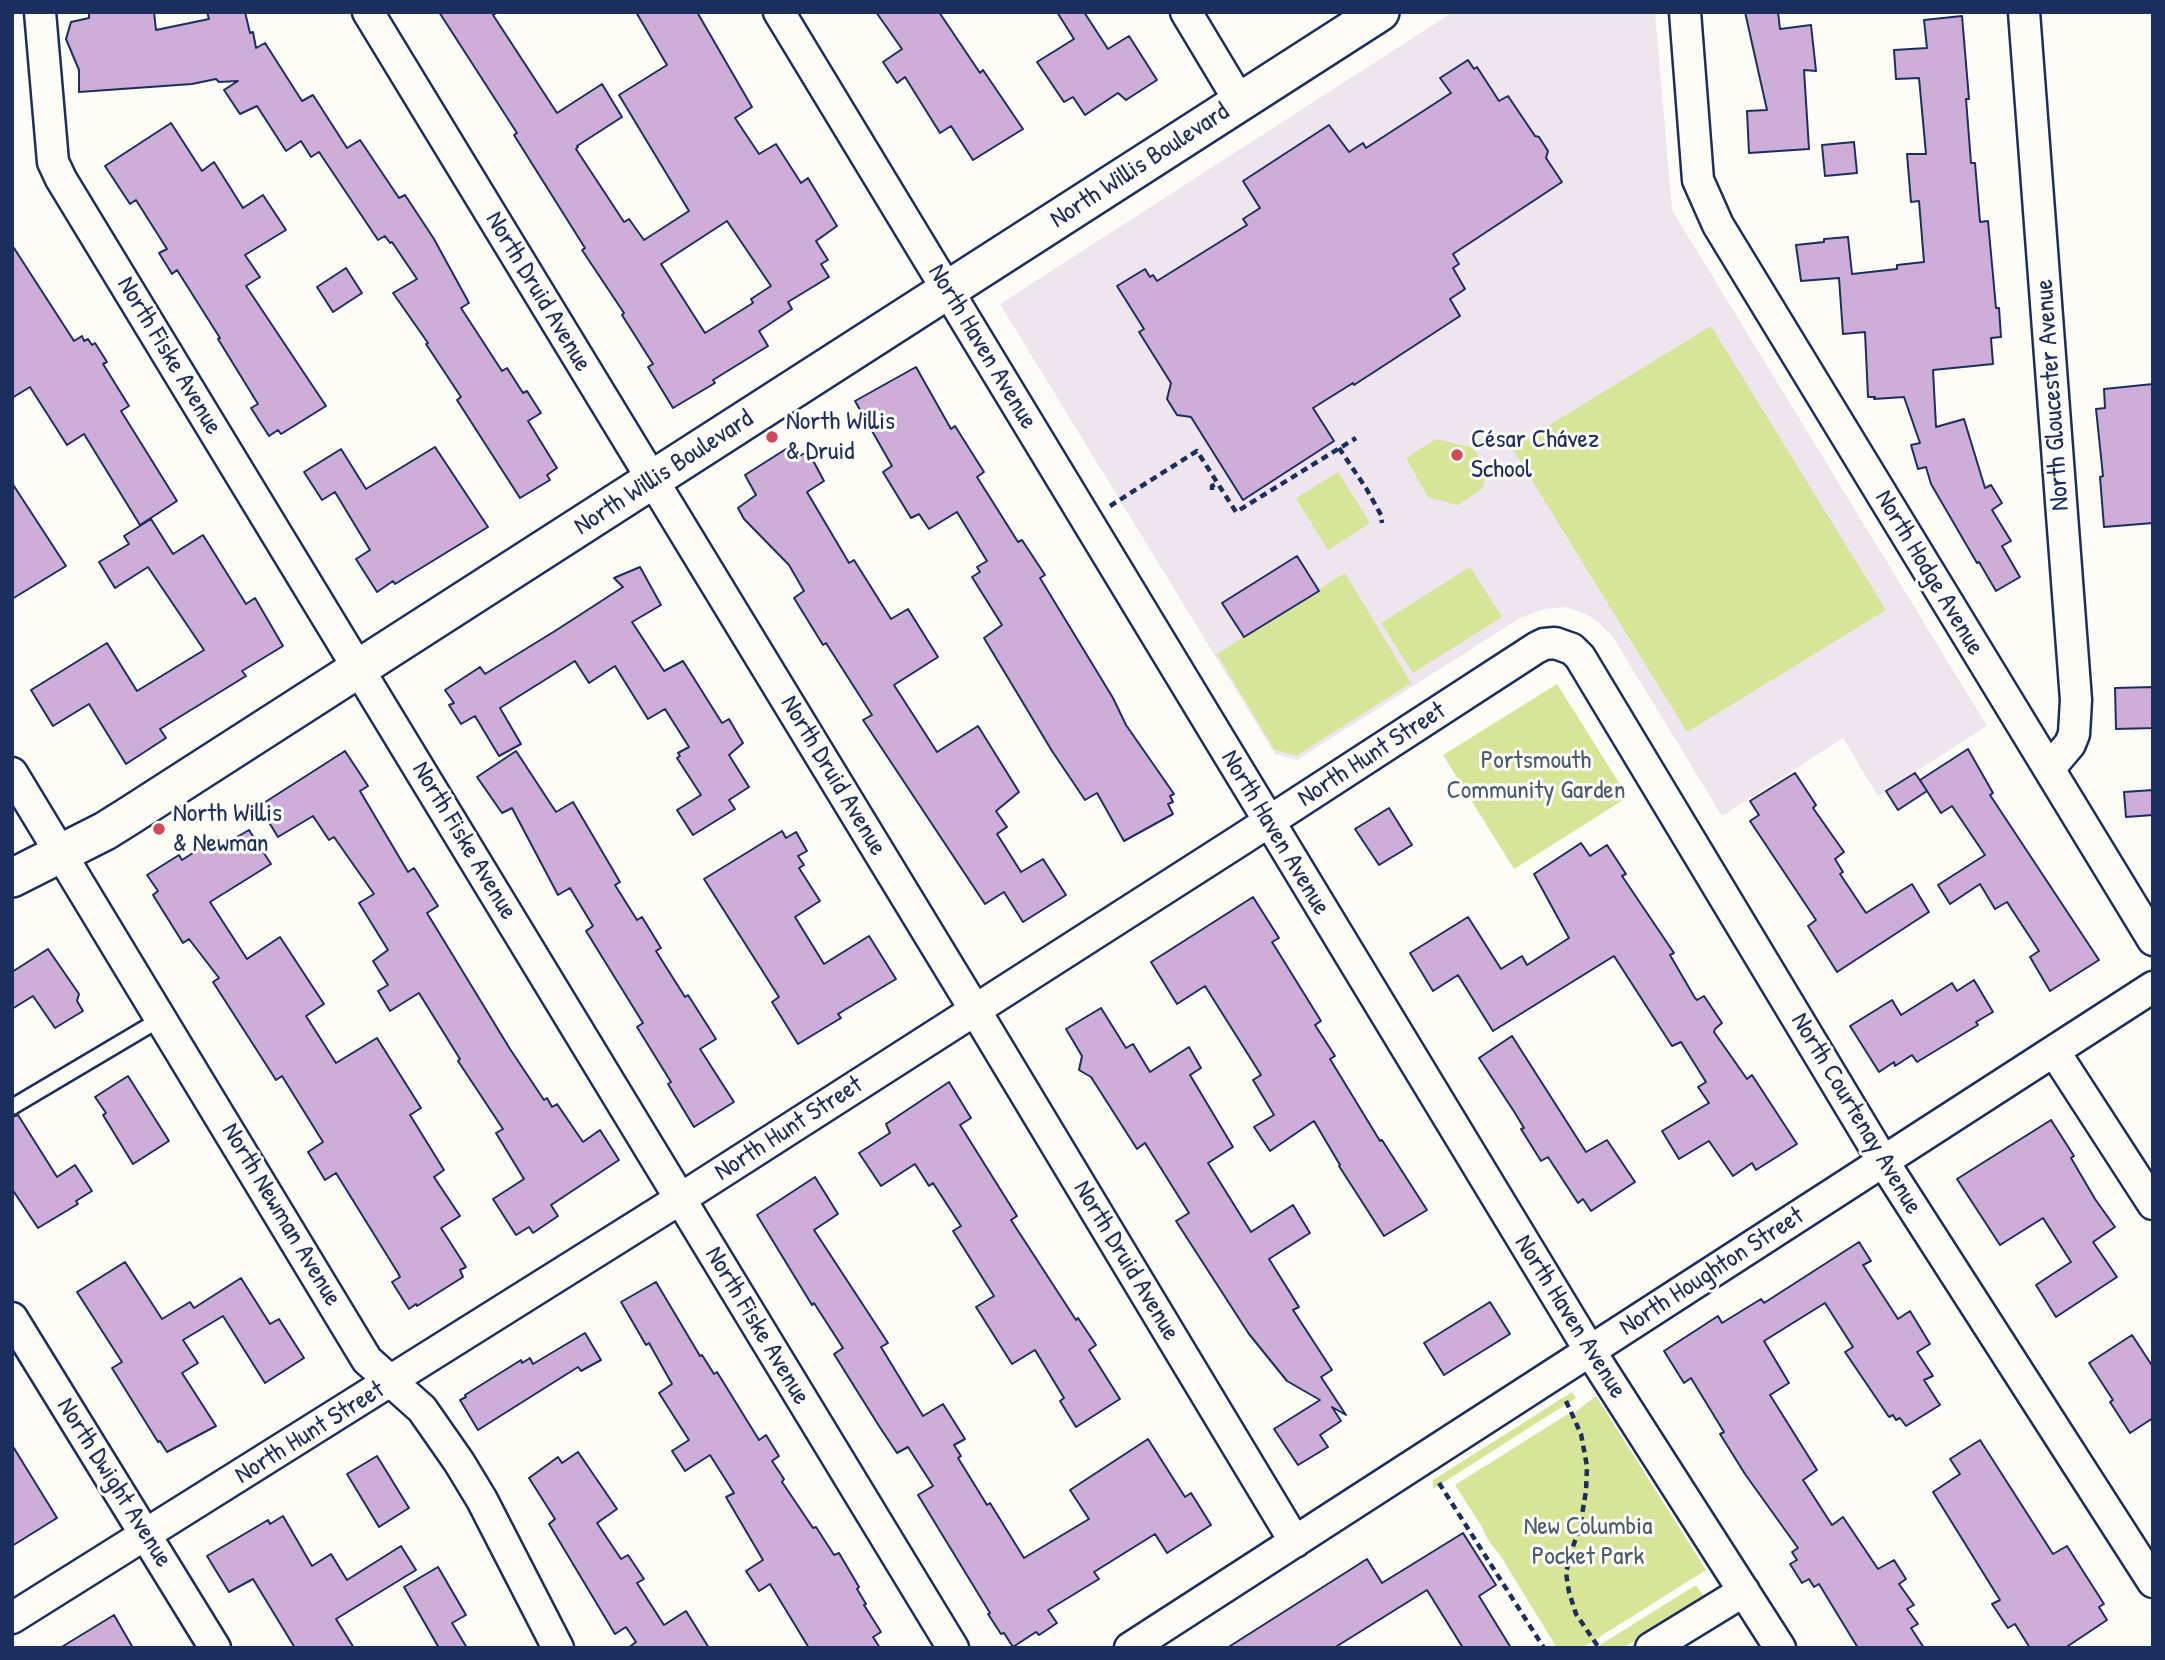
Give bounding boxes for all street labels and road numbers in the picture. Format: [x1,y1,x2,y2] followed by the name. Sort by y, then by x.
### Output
[1045,97,1235,235] street label: North Willis Boulevard
[478,206,598,378] street label: North Druid Avenue
[920,259,1044,435] street label: North Haven Avenue
[110,271,228,441] street label: North Fiske Avenue
[2029,278,2077,512] street label: North Gloucester Avenue
[569,404,759,542] street label: North Willis Boulevard
[1868,485,1990,661] street label: North Hodge Avenue
[773,690,893,862] street label: North Druid Avenue
[1292,696,1452,814] street label: North Hunt Street
[1213,745,1337,921] street label: North Haven Avenue
[405,756,523,926] street label: North Fiske Avenue
[1784,1008,1928,1220] street label: North Courtenay Avenue
[709,1070,869,1188] street label: North Hunt Street
[214,1118,348,1312] street label: North Newman Avenue
[1066,1175,1186,1347] street label: North Druid Avenue
[1614,1201,1810,1343] street label: North Houghton Street
[1507,1229,1633,1405] street label: North Haven Avenue
[698,1241,816,1411] street label: North Fiske Avenue
[230,1375,390,1491] street label: North Hunt Street
[49,1393,179,1573] street label: North Dwight Avenue

